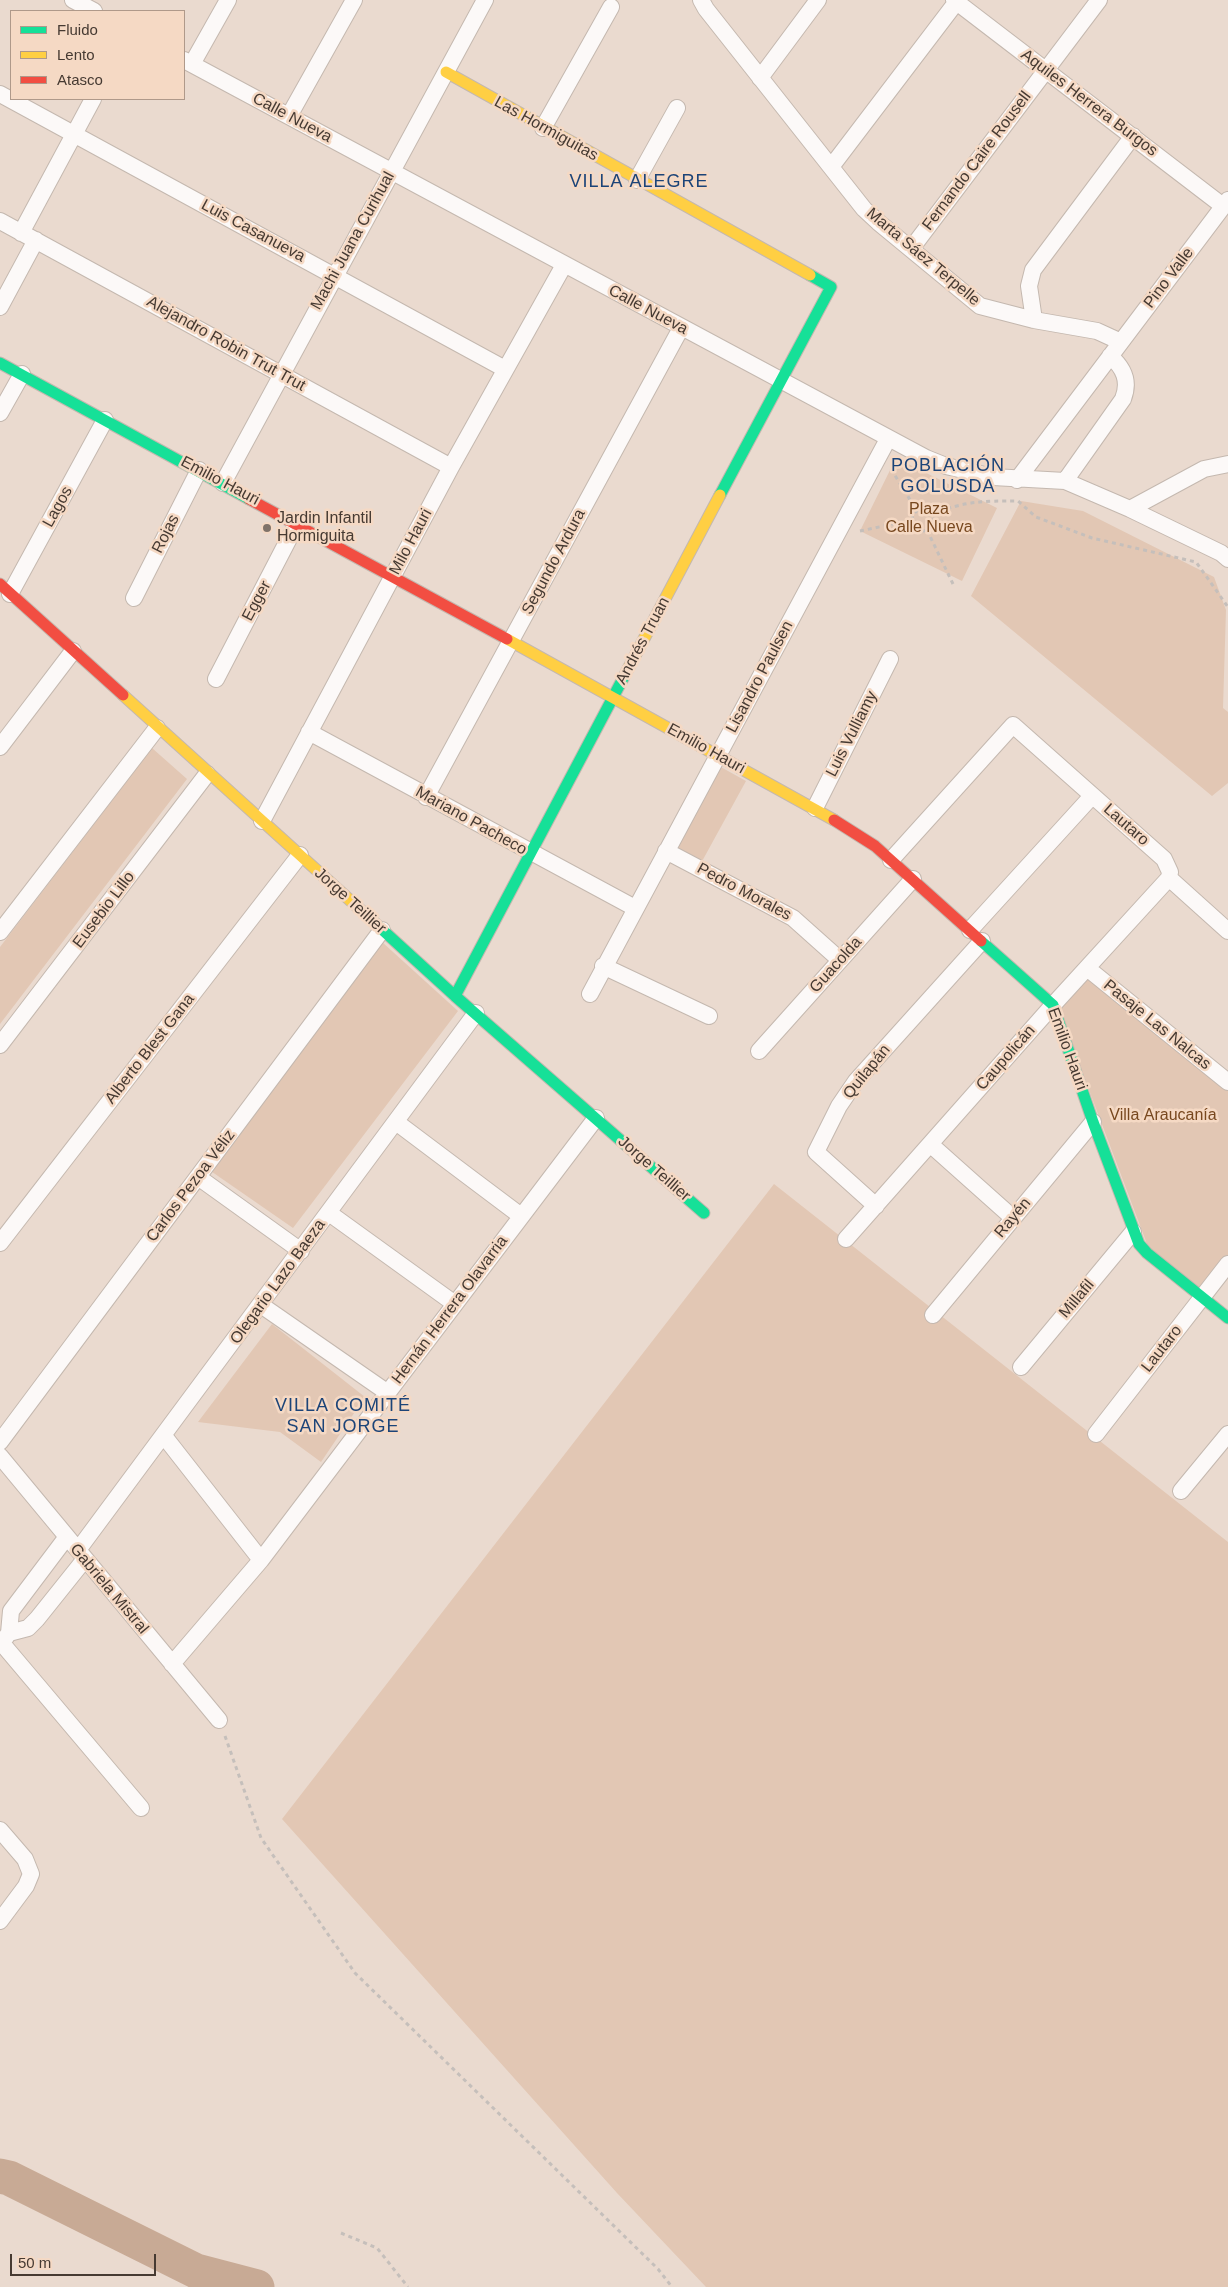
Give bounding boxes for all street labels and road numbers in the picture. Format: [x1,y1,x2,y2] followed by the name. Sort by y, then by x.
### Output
[1017,45,1161,161] street label: Aquiles Herrera Burgos
[918,88,1036,234] street label: Fernando Caire Rousell
[249,89,335,147] street label: Calle Nueva
[491,93,601,165] street label: Las Hormiguitas
[307,169,399,313] street label: Machi Juana Curihual
[198,196,308,266] street label: Luis Casanueva
[862,204,984,310] street label: Marta Sáez Terpelle
[1140,244,1198,312] street label: Pino Valle
[605,281,691,339] street label: Calle Nueva
[143,292,309,396] street label: Alejandro Robin Trut Trut
[177,452,263,510] street label: Emilio Hauri
[39,483,77,531] street label: Lagos
[386,506,436,578] street label: Milo Hauri
[518,506,590,618] street label: Segundo Ardura
[148,511,184,557] street label: Rojas
[239,578,275,624] street label: Egger
[612,594,674,688] street label: Andrés Truan
[723,618,797,736] street label: Lisandro Paulsen
[822,688,882,780] street label: Luis Vulliamy
[664,720,748,778] street label: Emilio Hauri
[412,782,530,860] street label: Mariano Pacheco
[1099,800,1153,850] street label: Lautaro
[694,859,794,925] street label: Pedro Morales
[310,864,390,938] street label: Jorge Teillier
[69,868,139,952] street label: Eusebio Lillo
[806,933,866,997] street label: Guacolda
[1099,976,1215,1074] street label: Pasaje Las Nalcas
[101,990,199,1108] street label: Alberto Blest Gana
[1043,1005,1091,1093] street label: Emilio Hauri
[972,1021,1040,1095] street label: Caupolicán
[839,1041,895,1103] street label: Quilapán
[143,1126,239,1246] street label: Carlos Pezoa Véliz
[614,1132,694,1206] street label: Jorge Teillier
[991,1194,1035,1242] street label: Rayén
[226,1216,330,1348] street label: Olegario Lazo Baeza
[388,1232,512,1388] street label: Hernán Herrera Olavarria
[1055,1276,1099,1322] street label: Millafil
[1138,1322,1186,1376] street label: Lautaro
[66,1540,152,1638] street label: Gabriela Mistral

